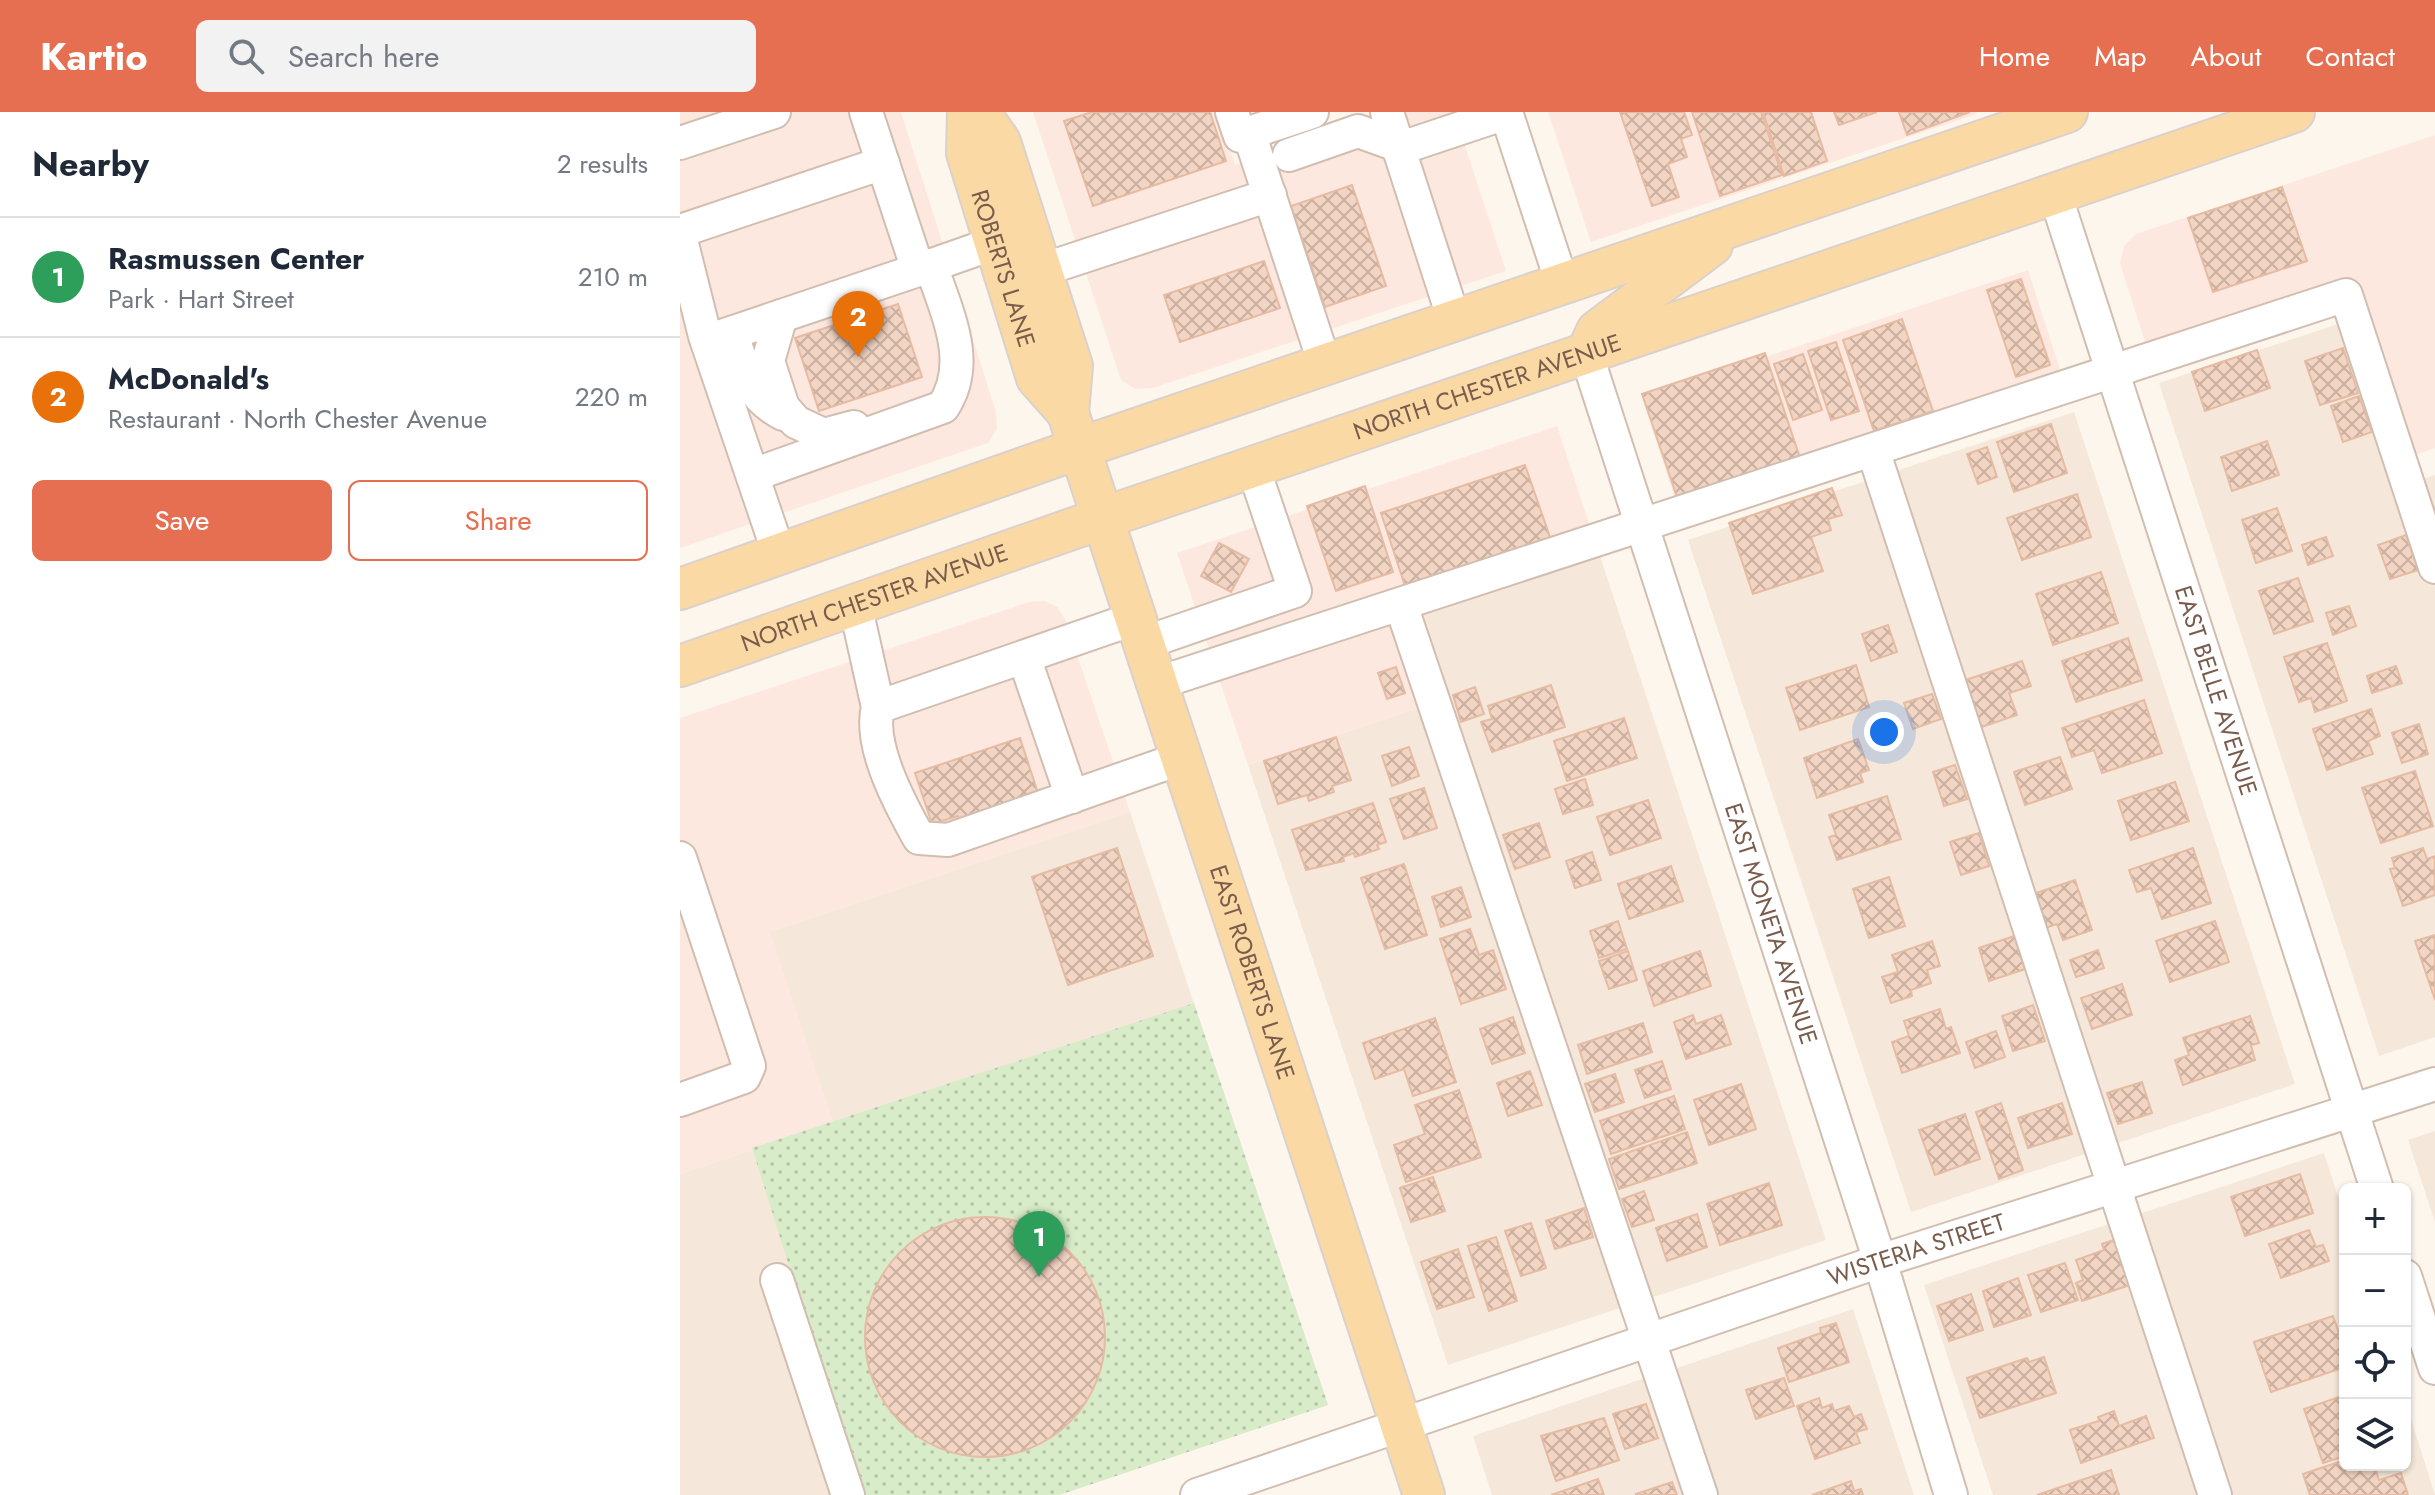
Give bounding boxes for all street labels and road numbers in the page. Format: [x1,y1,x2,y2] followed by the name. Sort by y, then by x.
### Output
[962,185,1044,351] street label: ROBERTS LANE
[1348,325,1626,448] street label: NORTH CHESTER AVENUE
[736,535,1013,660] street label: NORTH CHESTER AVENUE
[2166,581,2266,800] street label: EAST BELLE AVENUE
[1716,798,1827,1049] street label: EAST MONETA AVENUE
[1201,861,1304,1084] street label: EAST ROBERTS LANE
[1823,1204,2009,1295] street label: WISTERIA STREET

